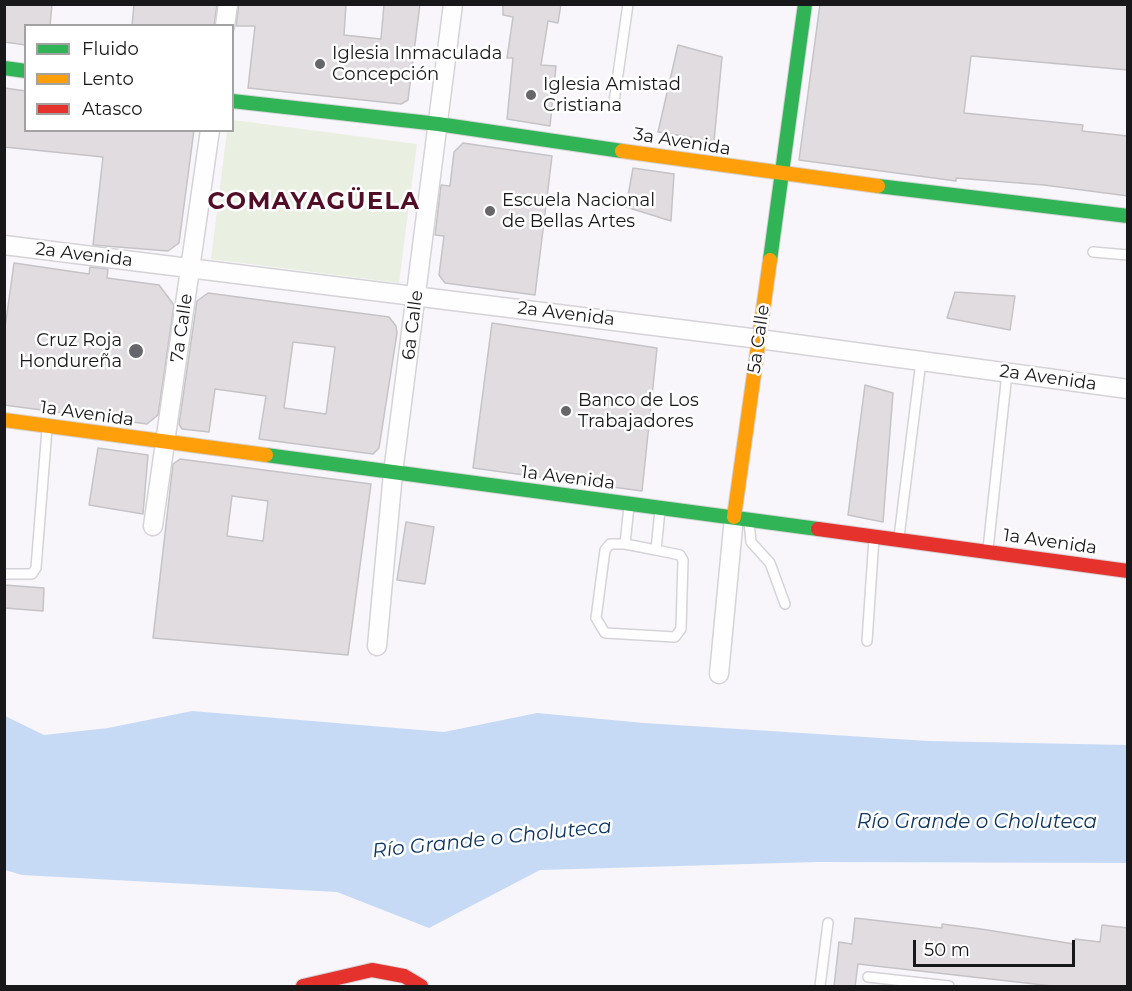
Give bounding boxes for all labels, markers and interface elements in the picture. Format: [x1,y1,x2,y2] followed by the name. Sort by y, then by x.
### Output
[24,24,234,132] legend
[82,38,139,60] text: Fluido
[332,43,502,86] place label: Iglesia Inmaculada Concepción
[313,57,327,71] marker: Iglesia Inmaculada Concepción
[82,68,134,90] text: Lento
[543,74,681,116] place label: Iglesia Amistad Cristiana
[524,88,538,102] marker: Iglesia Amistad Cristiana
[82,98,142,120] text: Atasco
[632,124,732,160] street label: 3a Avenida
[207,188,421,216] district label: COMAYAGÜELA
[502,190,655,232] place label: Escuela Nacional de Bellas Artes
[483,204,497,218] marker: Escuela Nacional de Bellas Artes
[34,238,134,272] street label: 2a Avenida
[398,289,428,361] street label: 6a Calle
[167,292,197,364] street label: 7a Calle
[516,297,616,331] street label: 2a Avenida
[743,303,775,375] street label: 5a Calle
[19,330,122,372] place label: Cruz Roja Hondureña
[127,342,145,360] marker: Cruz Roja Hondureña
[998,360,1098,396] street label: 2a Avenida
[578,390,699,432] place label: Banco de Los Trabajadores
[39,397,135,431] street label: 1a Avenida
[559,404,573,418] marker: Banco de Los Trabajadores
[520,462,616,494] street label: 1a Avenida
[1002,525,1098,559] street label: 1a Avenida
[857,810,1097,834] water label: Río Grande o Choluteca
[371,815,613,863] water label: Río Grande o Choluteca
[916,928,1078,966] scale bar
[924,939,970,961] text: 50 m

